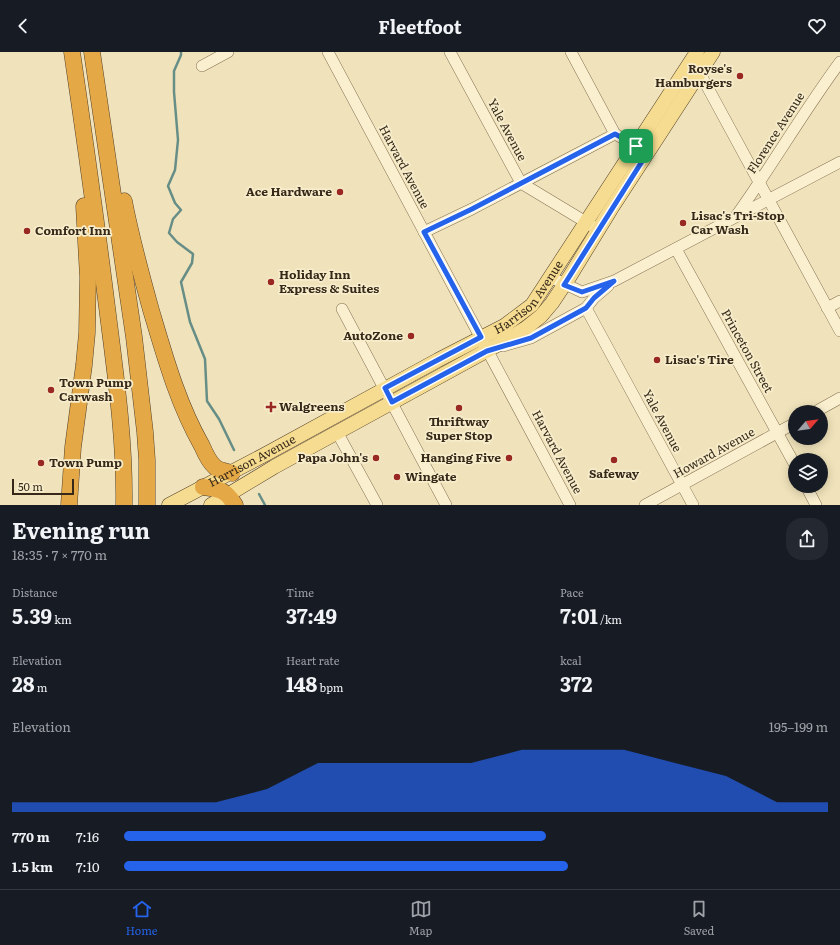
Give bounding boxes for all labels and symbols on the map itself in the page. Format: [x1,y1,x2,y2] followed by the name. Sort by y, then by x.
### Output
[655,59,732,91] place label: Royse's Hamburgers
[735,71,745,81] marker: Royse's Hamburgers
[742,88,808,177] street label: Florence Avenue
[484,95,532,164] street label: Yale Avenue
[375,121,435,212] street label: Harvard Avenue
[619,129,653,163] pin
[246,182,332,200] place label: Ace Hardware
[335,187,345,197] marker: Ace Hardware
[691,206,785,238] place label: Lisac's Tri-Stop Car Wash
[678,218,688,228] marker: Lisac's Tri-Stop Car Wash
[35,221,111,239] place label: Comfort Inn
[22,226,32,236] marker: Comfort Inn
[490,256,567,338] street label: Harrison Avenue
[279,265,379,297] place label: Holiday Inn Express & Suites
[266,277,276,287] marker: Holiday Inn Express & Suites
[717,305,778,396] street label: Princeton Street
[343,326,403,344] place label: AutoZone
[406,331,416,341] marker: AutoZone
[665,350,734,368] place label: Lisac's Tire
[652,355,662,365] marker: Lisac's Tire
[59,373,132,405] place label: Town Pump Carwash
[46,385,56,395] marker: Town Pump Carwash
[639,386,687,455] street label: Yale Avenue
[279,397,344,415] place label: Walgreens
[266,402,276,412] marker: Walgreens
[454,403,464,413] marker: Thriftway Super Stop
[788,405,828,445] north arrow
[528,406,588,497] street label: Harvard Avenue
[426,412,492,444] place label: Thriftway Super Stop
[669,422,758,482] street label: Howard Avenue
[205,430,299,491] street label: Harrison Avenue
[298,448,368,466] place label: Papa John's
[420,448,501,466] place label: Hanging Five
[49,453,122,471] place label: Town Pump
[371,453,381,463] marker: Papa John's
[504,453,514,463] marker: Hanging Five
[609,455,619,465] marker: Safeway
[36,458,46,468] marker: Town Pump
[589,464,640,482] place label: Safeway
[405,467,457,485] place label: Wingate
[392,472,402,482] marker: Wingate
[12,477,74,496] scale bar

